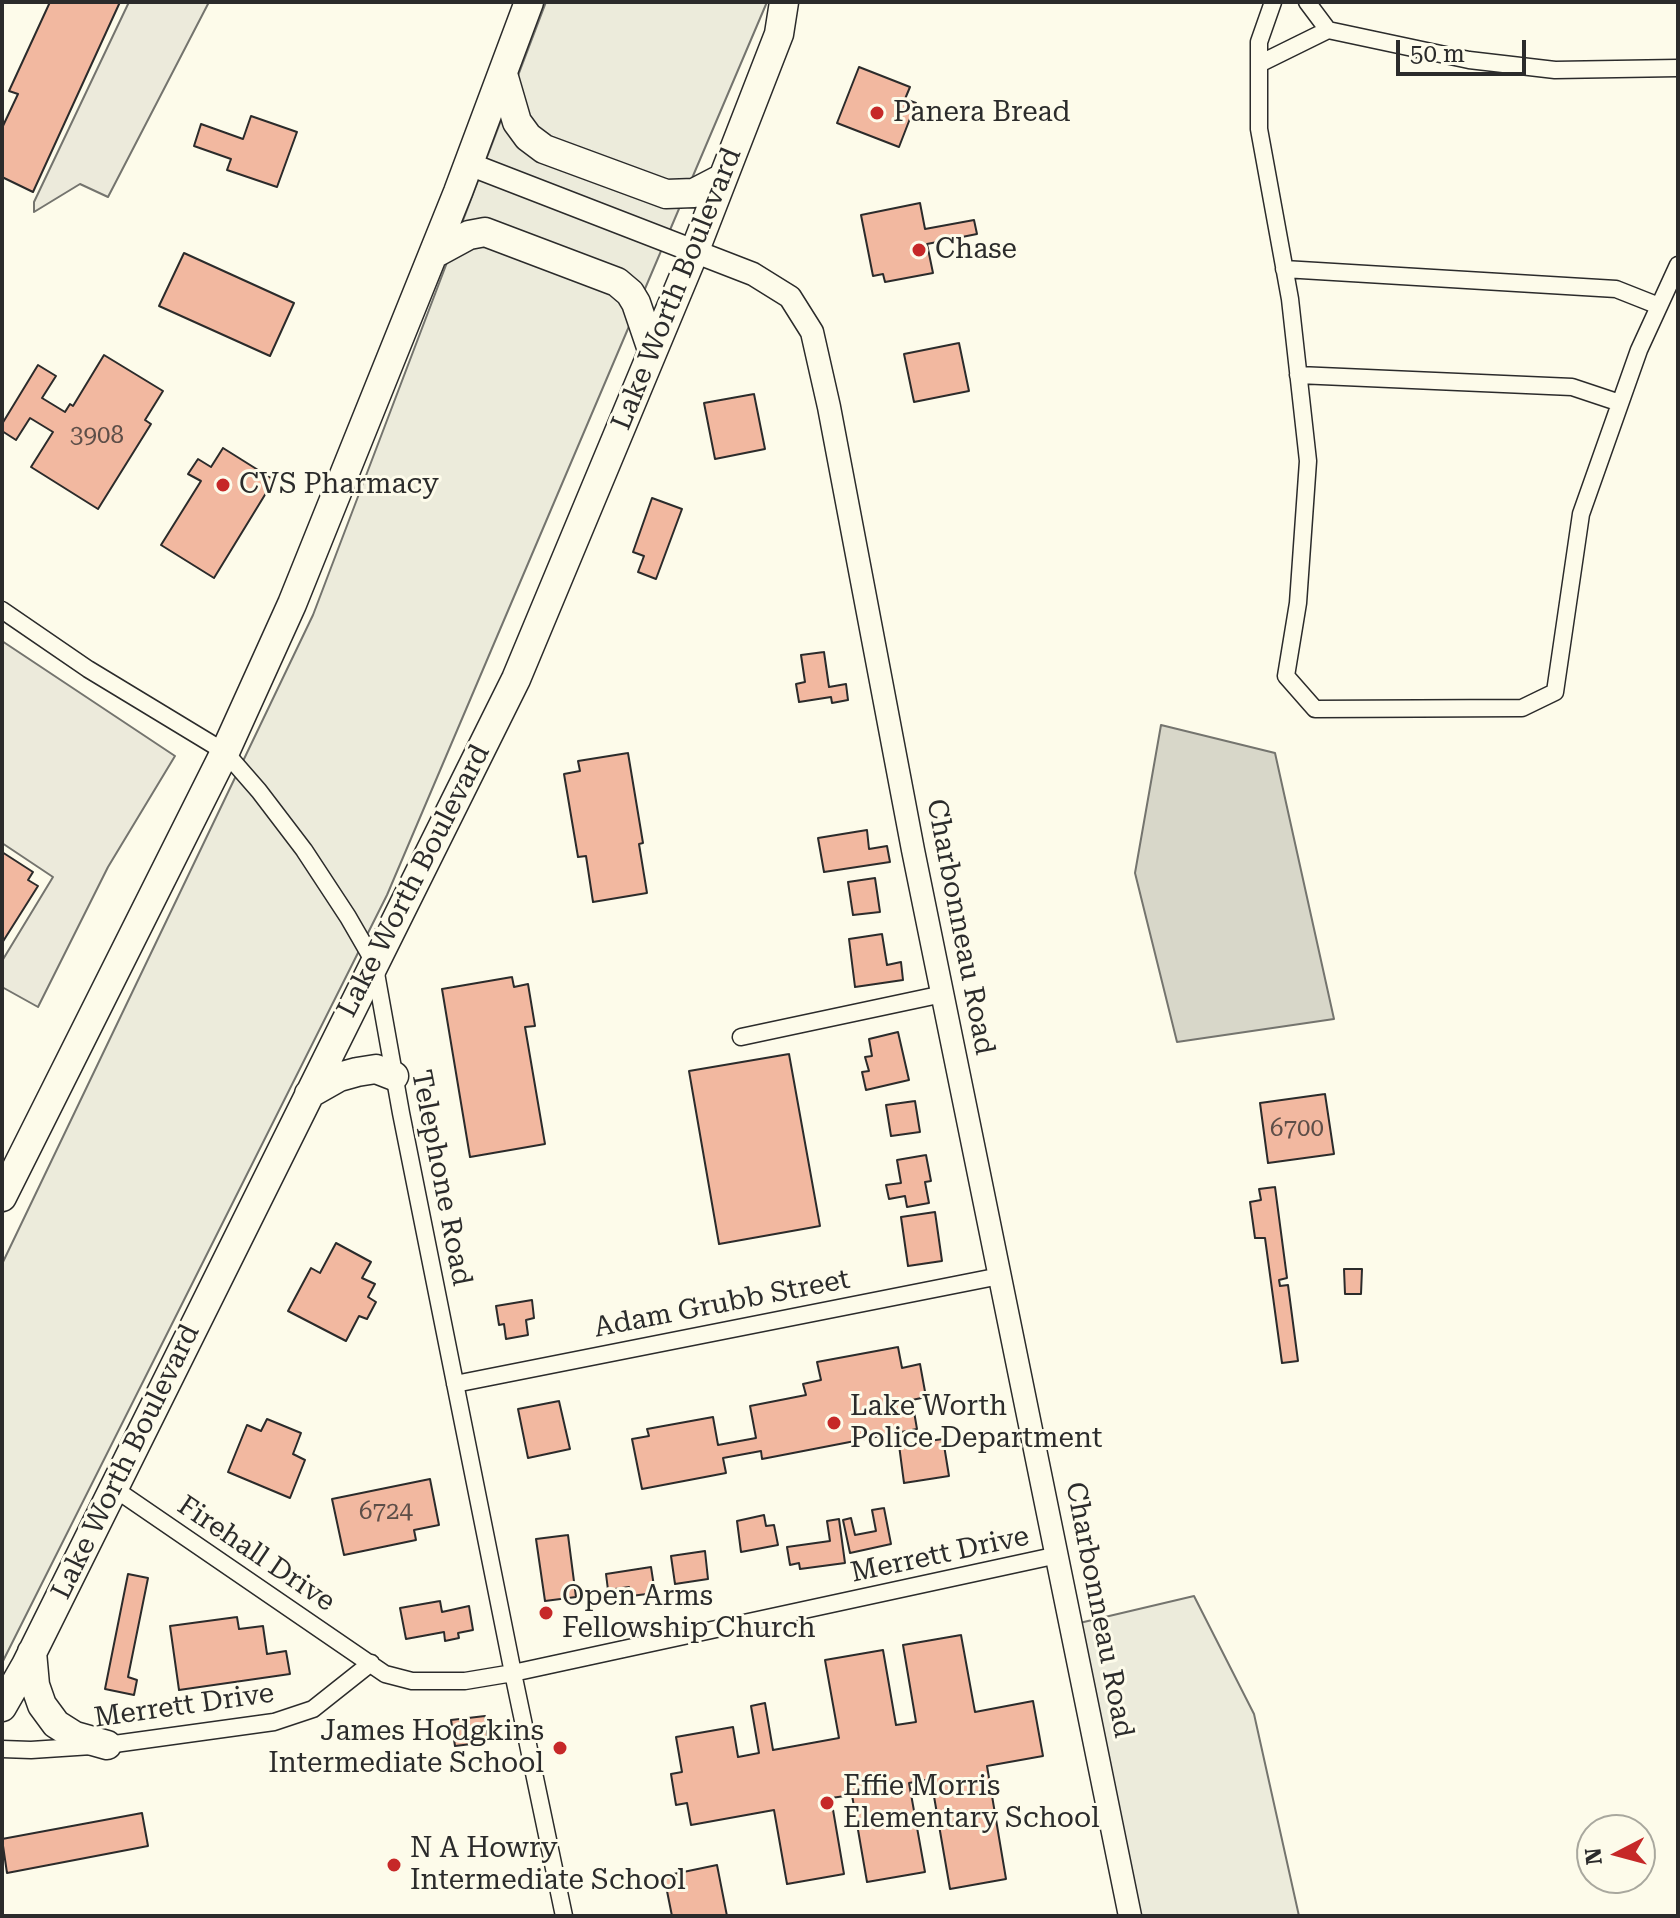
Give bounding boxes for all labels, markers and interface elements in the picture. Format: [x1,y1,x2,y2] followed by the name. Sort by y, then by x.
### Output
[1400,24,1530,74] scale bar
[1410,40,1465,68] text: 50 m
[893,96,1070,130] place label: Panera Bread
[868,104,886,122] marker: Panera Bread
[605,143,749,435] street label: Lake Worth Boulevard
[935,233,1017,267] place label: Chase
[910,241,928,259] marker: Chase
[70,422,124,450] house number: 3908
[239,468,439,502] place label: CVS Pharmacy
[214,476,232,494] marker: CVS Pharmacy
[331,739,497,1023] street label: Lake Worth Boulevard
[919,796,1001,1058] street label: Charbonneau Road
[404,1067,478,1289] street label: Telephone Road
[1270,1115,1324,1143] house number: 6700
[591,1263,853,1345] street label: Adam Grubb Street
[45,1319,207,1605] street label: Lake Worth Boulevard
[850,1390,1102,1456] place label: Lake Worth Police Department
[825,1414,843,1432] marker: Lake Worth Police Department
[1058,1479,1140,1741] street label: Charbonneau Road
[171,1489,341,1619] street label: Firehall Drive
[359,1498,413,1526] house number: 6724
[848,1520,1032,1590] street label: Merrett Drive
[562,1580,816,1646] place label: Open Arms Fellowship Church
[537,1604,555,1622] marker: Open Arms Fellowship Church
[92,1677,276,1735] street label: Merrett Drive
[268,1715,544,1781] place label: James Hodgkins Intermediate School
[551,1739,569,1757] marker: James Hodgkins Intermediate School
[843,1770,1100,1836] place label: Effie Morris Elementary School
[818,1794,836,1812] marker: Effie Morris Elementary School
[1576,1814,1656,1894] north arrow
[410,1832,686,1898] place label: N A Howry Intermediate School
[1580,1847,1607,1866] text: N
[385,1856,403,1874] marker: N A Howry Intermediate School

